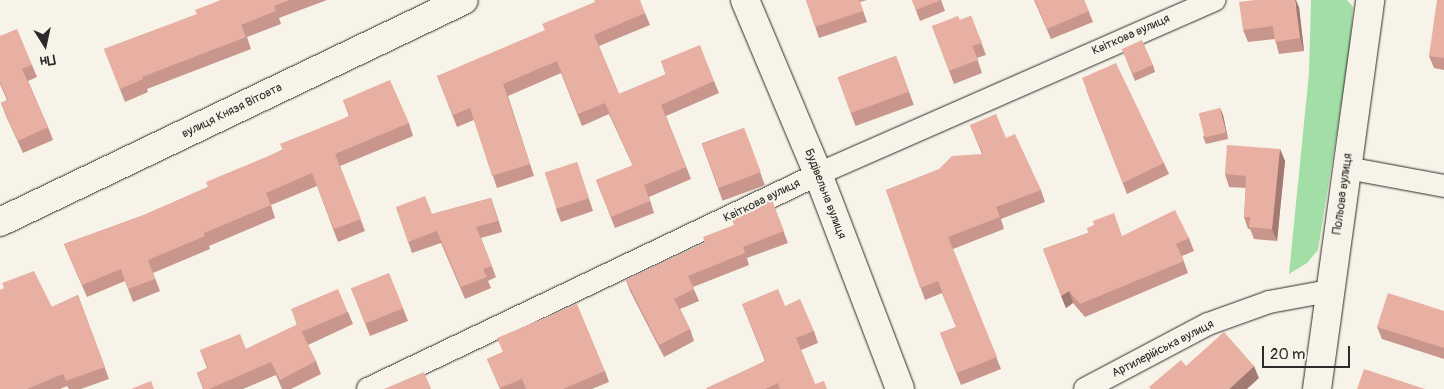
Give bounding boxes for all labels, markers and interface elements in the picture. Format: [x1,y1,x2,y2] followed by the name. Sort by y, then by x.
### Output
[1090,11,1172,59] street label: Квіткова вулиця
[20,20,70,70] north arrow
[39,51,57,70] text: Пн
[179,80,285,142] street label: вулиця Князя Вітовта
[801,147,849,241] street label: Будівельна вулиця
[1330,152,1356,236] street label: Польова вулиця
[721,176,803,226] street label: Квіткова вулиця
[1110,317,1216,381] street label: Артилерійська вулиця
[1264,336,1352,368] scale bar
[1270,345,1305,364] text: 20 m

